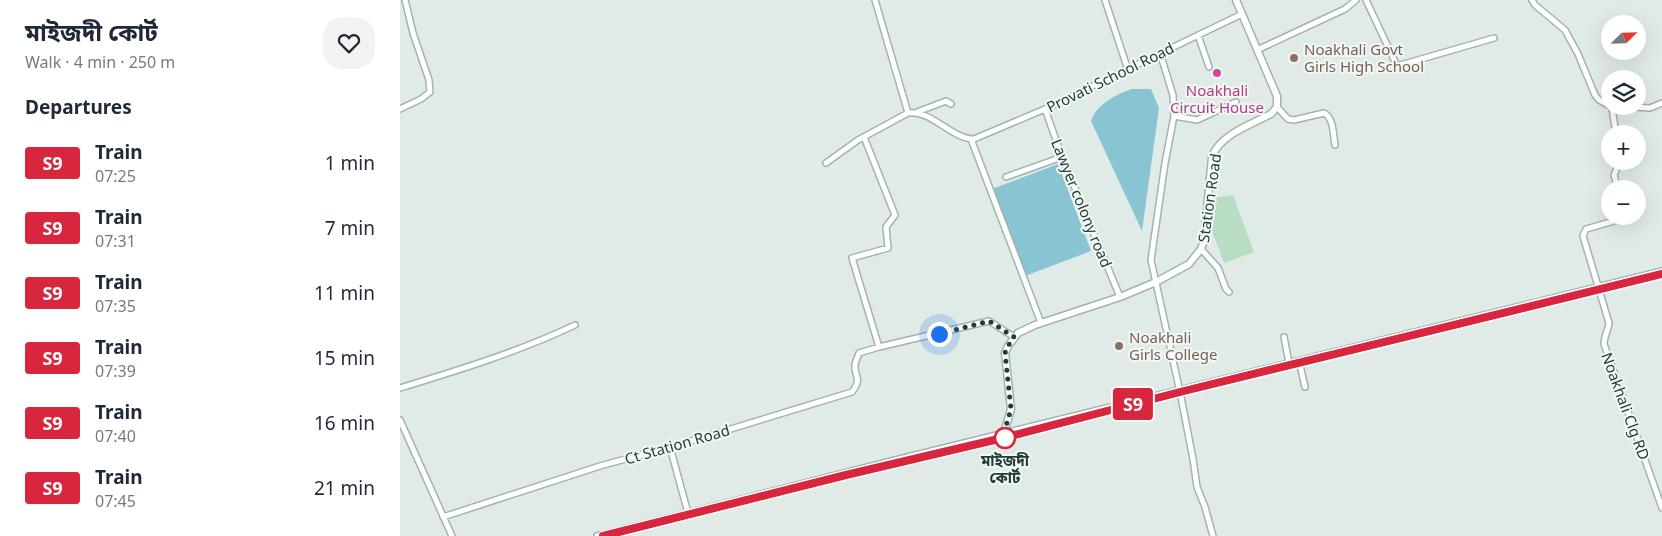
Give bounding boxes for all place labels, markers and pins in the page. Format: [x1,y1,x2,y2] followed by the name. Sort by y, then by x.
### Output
[1304,39,1424,76] place label: Noakhali Govt Girls High School
[1288,52,1300,64] marker: Noakhali Govt Girls High School
[1211,67,1223,79] marker: Noakhali Circuit House
[1170,80,1264,117] place label: Noakhali Circuit House
[1129,327,1217,364] place label: Noakhali Girls College
[1113,340,1125,352] marker: Noakhali Girls College
[994,427,1016,449] marker: মাইজদী কোর্ট
[980,450,1030,487] place label: মাইজদী কোর্ট

